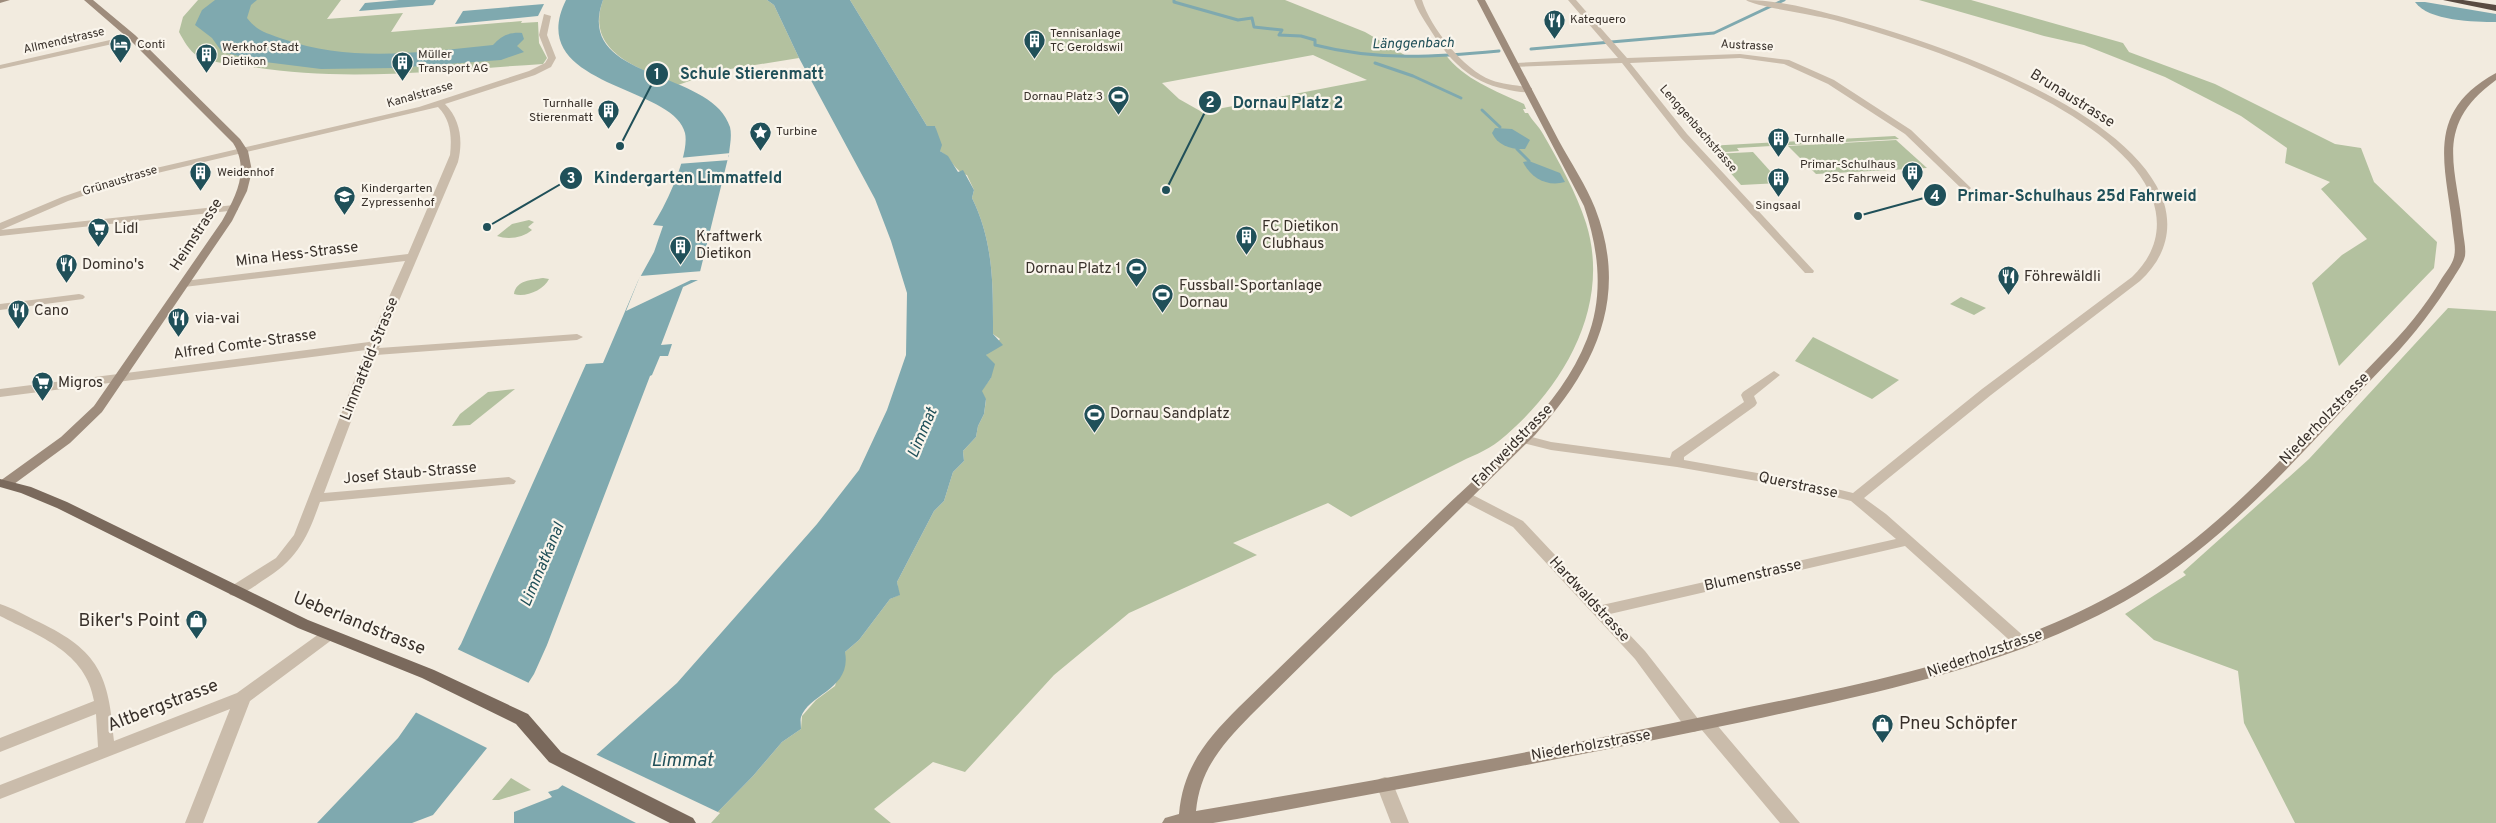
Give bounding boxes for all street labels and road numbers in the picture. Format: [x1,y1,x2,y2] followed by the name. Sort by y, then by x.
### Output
[22,24,106,58] street label: Allmendstrasse
[1720,37,1774,55] street label: Austrasse
[2026,65,2118,133] street label: Brunaustrasse
[385,78,455,112] street label: Kanalstrasse
[1656,82,1740,176] street label: Lenggenbachstrasse
[81,162,159,200] street label: Grünaustrasse
[167,195,227,275] street label: Heimstrasse
[235,238,359,272] street label: Mina Hess-Strasse
[337,295,403,423] street label: Limmatfeld-Strasse
[172,326,318,364] street label: Alfred Comte-Strasse
[2276,369,2374,469] street label: Niederholzstrasse
[1469,401,1557,491] street label: Fahrweidstrasse
[342,459,478,489] street label: Josef Staub-Strasse
[1757,468,1839,504] street label: Querstrasse
[1544,553,1634,647] street label: Hardwaldstrasse
[1702,556,1804,596] street label: Blumenstrasse
[289,587,429,661] street label: Ueberlandstrasse
[1925,625,2045,683] street label: Niederholzstrasse
[104,674,222,738] street label: Altbergstrasse
[1530,726,1652,766] street label: Niederholzstrasse

